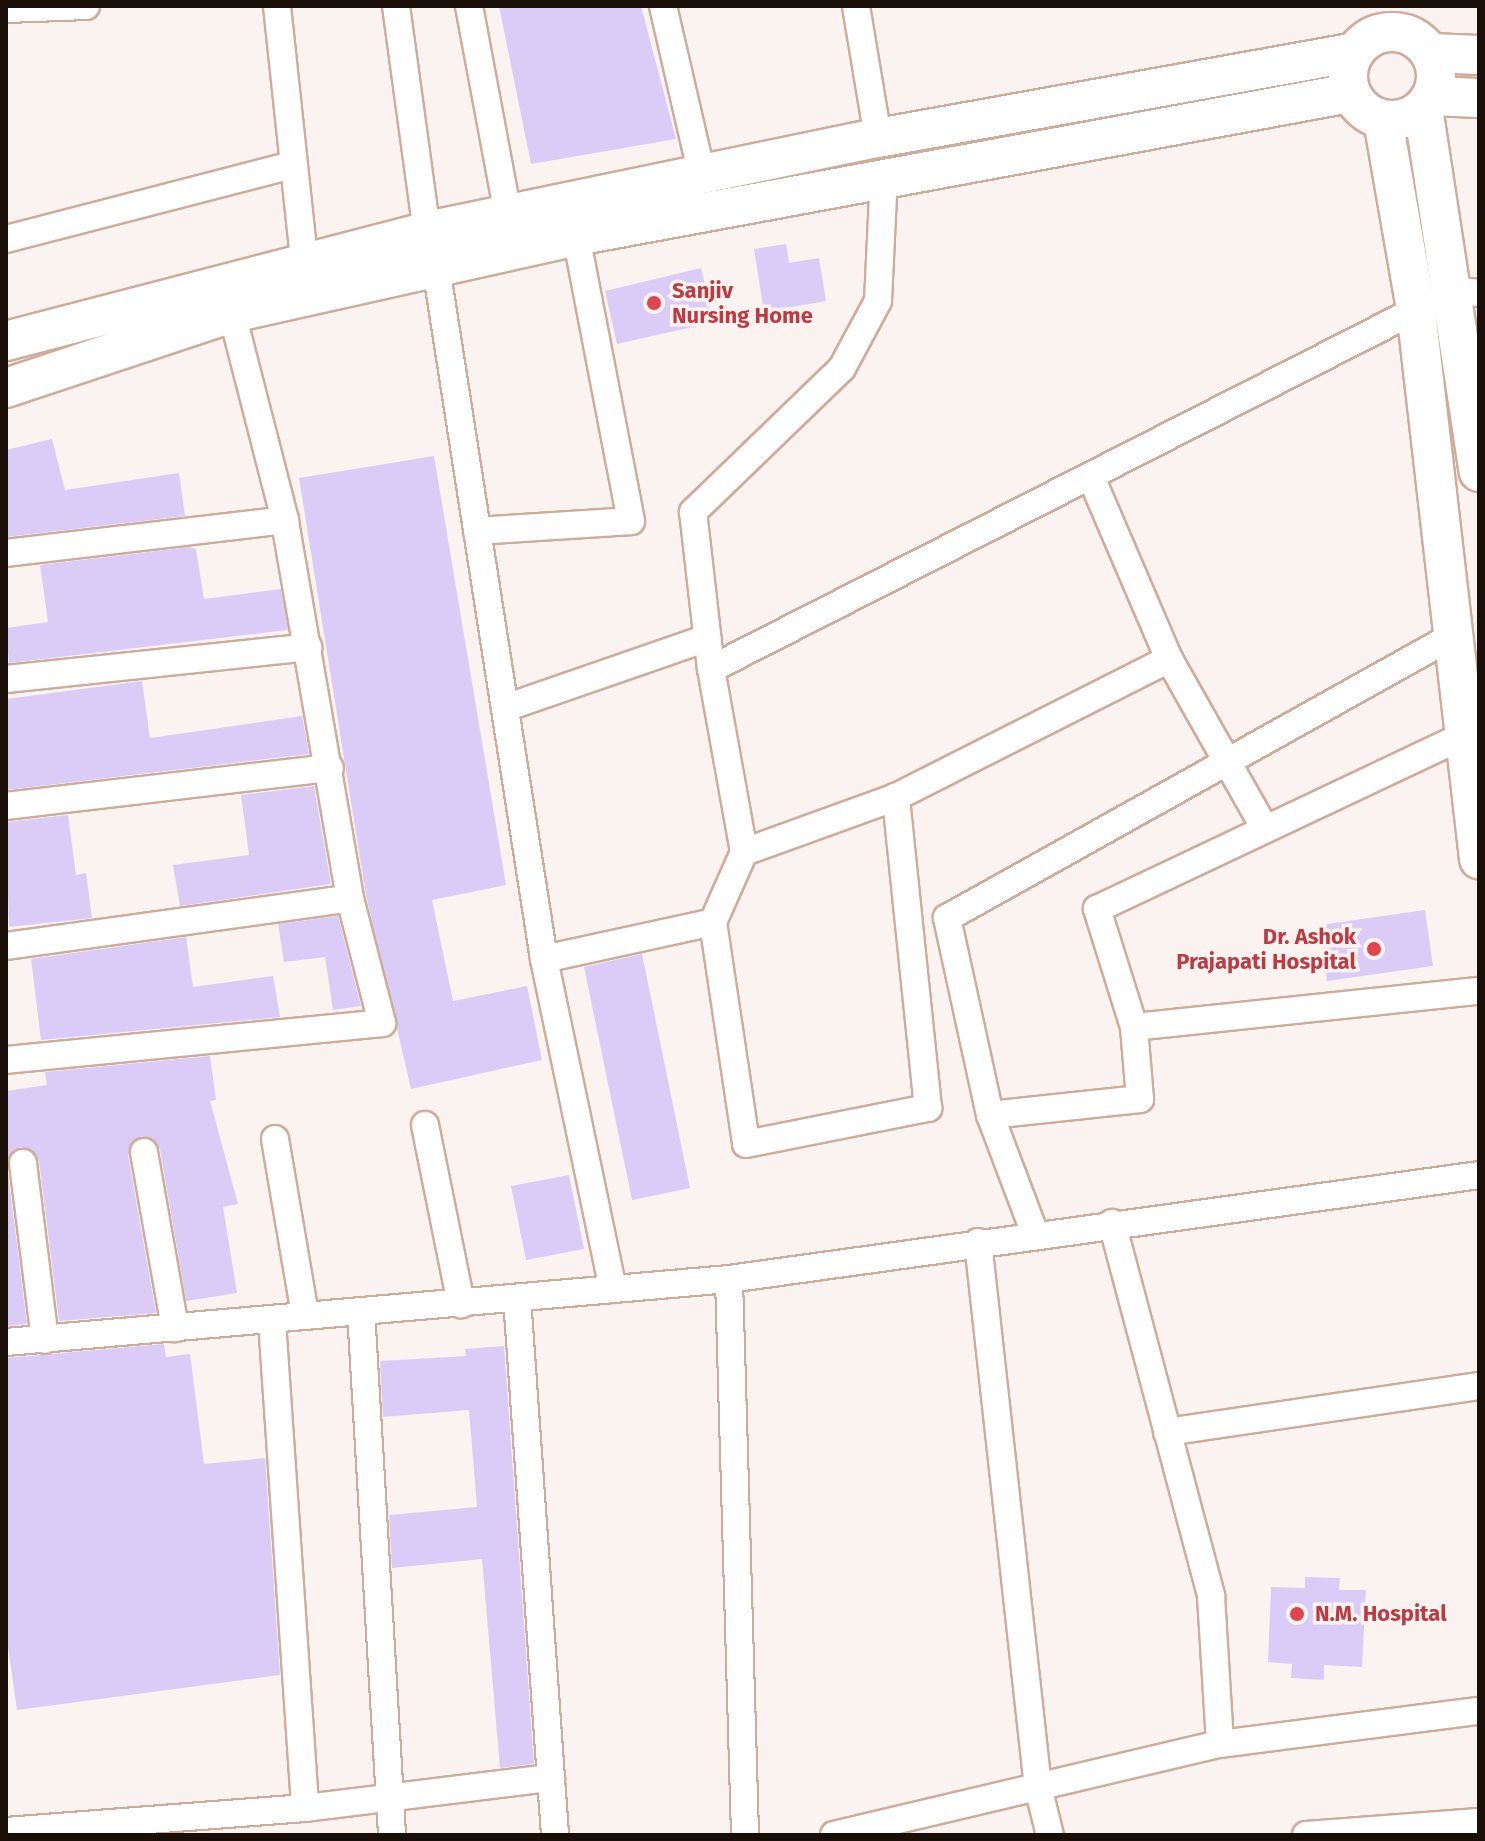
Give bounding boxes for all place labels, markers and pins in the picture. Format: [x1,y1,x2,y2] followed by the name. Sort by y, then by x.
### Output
[672,277,813,328] place label: Sanjiv Nursing Home
[643,292,665,314] marker: Sanjiv Nursing Home
[1176,923,1356,974] place label: Dr. Ashok Prajapati Hospital
[1363,938,1385,960] marker: Dr. Ashok Prajapati Hospital
[1315,1601,1447,1627] place label: N.M. Hospital
[1286,1603,1308,1625] marker: N.M. Hospital

